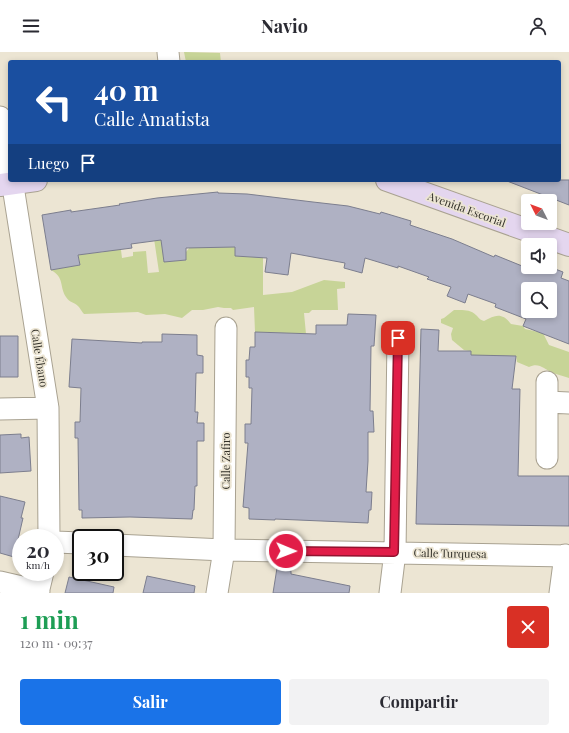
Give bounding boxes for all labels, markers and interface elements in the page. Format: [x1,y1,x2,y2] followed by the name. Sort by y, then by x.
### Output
[261,14,308,38] text: Navio
[20,15,42,37] icon: menu
[527,15,549,37] icon: person
[94,71,159,108] text: 40 m
[28,76,80,128] icon: left
[94,107,210,131] text: Calle Amatista
[77,152,99,174] icon: arrive
[28,153,69,173] text: Luego
[425,188,508,230] street label: Avenida Escorial
[521,194,557,230] north arrow
[521,194,557,318] map controls
[521,238,557,274] button: sound
[521,282,557,318] button: search
[381,321,415,355] pin
[387,327,409,349] icon: arrive
[28,328,52,388] street label: Calle Ébano
[218,432,233,490] street label: Calle Zafiro
[72,529,124,581] speed limit sign: 30
[265,530,307,572] position arrow
[26,536,50,563] text: 20
[413,545,487,561] street label: Calle Turquesa
[26,558,50,572] text: km/h
[20,603,79,635] text: 1 min
[507,606,549,648] button: close
[20,634,93,651] text: 120 m · 09:37
[20,679,281,725] button: Salir
[289,679,549,725] button: Compartir

